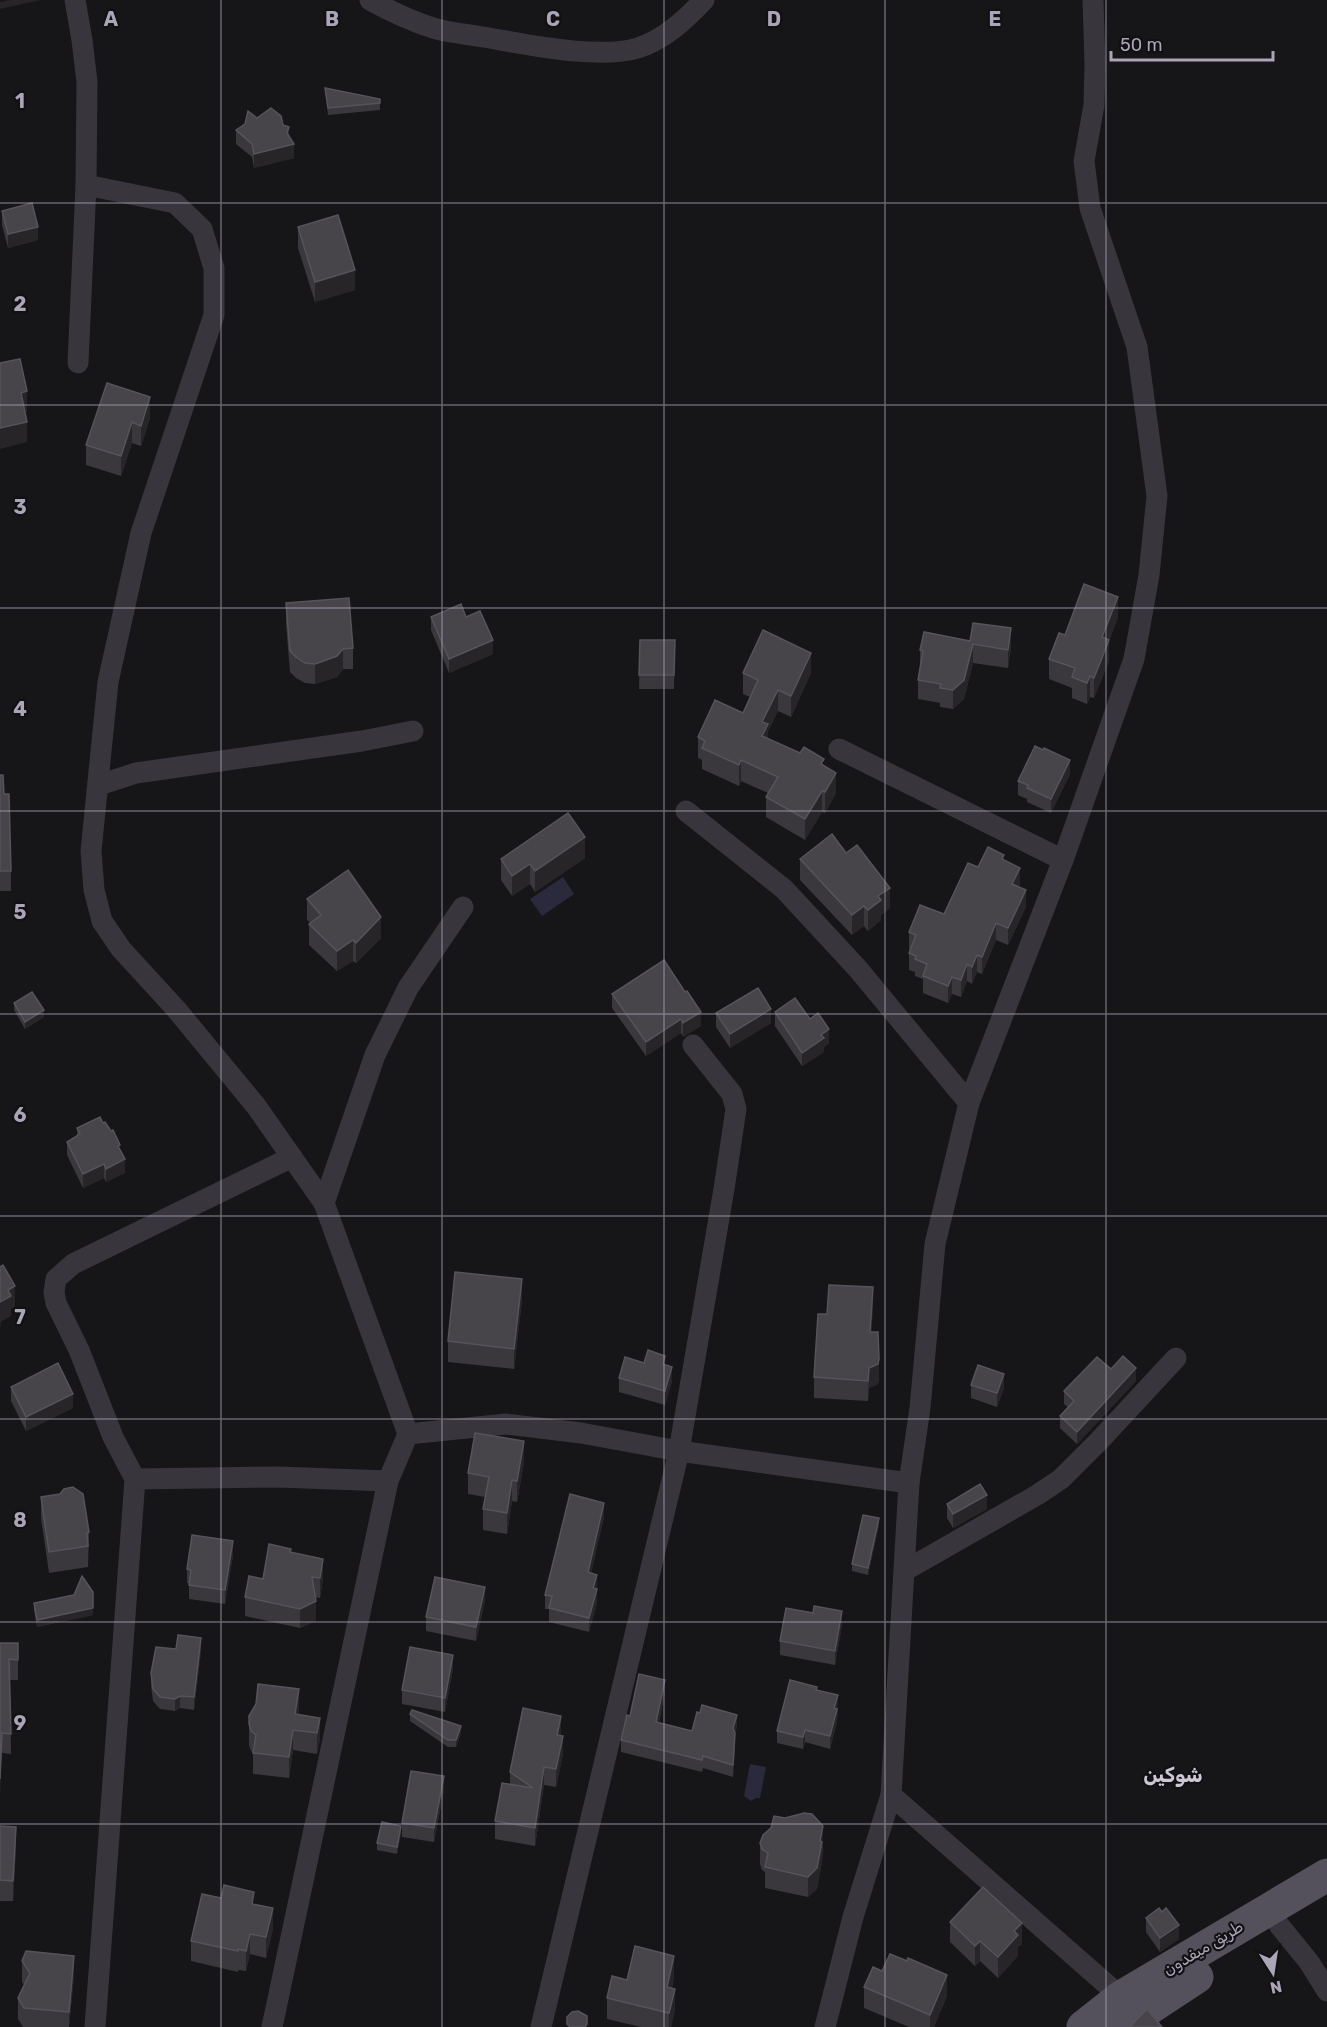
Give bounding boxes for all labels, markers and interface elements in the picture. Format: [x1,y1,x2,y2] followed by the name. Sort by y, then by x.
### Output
[104,7,119,31] text: A
[325,7,339,31] text: B
[546,7,560,31] text: C
[767,7,781,31] text: D
[989,7,1001,31] text: E
[1111,24,1273,62] scale bar
[1120,34,1163,56] text: 50 m
[15,89,25,113] text: 1
[14,292,27,316] text: 2
[13,495,27,519] text: 3
[13,697,27,721] text: 4
[14,900,27,924] text: 5
[13,1103,27,1127] text: 6
[14,1305,26,1329] text: 7
[13,1508,27,1532] text: 8
[14,1711,27,1735] text: 9
[1143,1763,1203,1787] district label: شوكين
[1159,1917,1247,1980] street label: طريق ميفدون
[1243,1943,1303,2003] north arrow
[1268,1977,1284,1998] text: N

